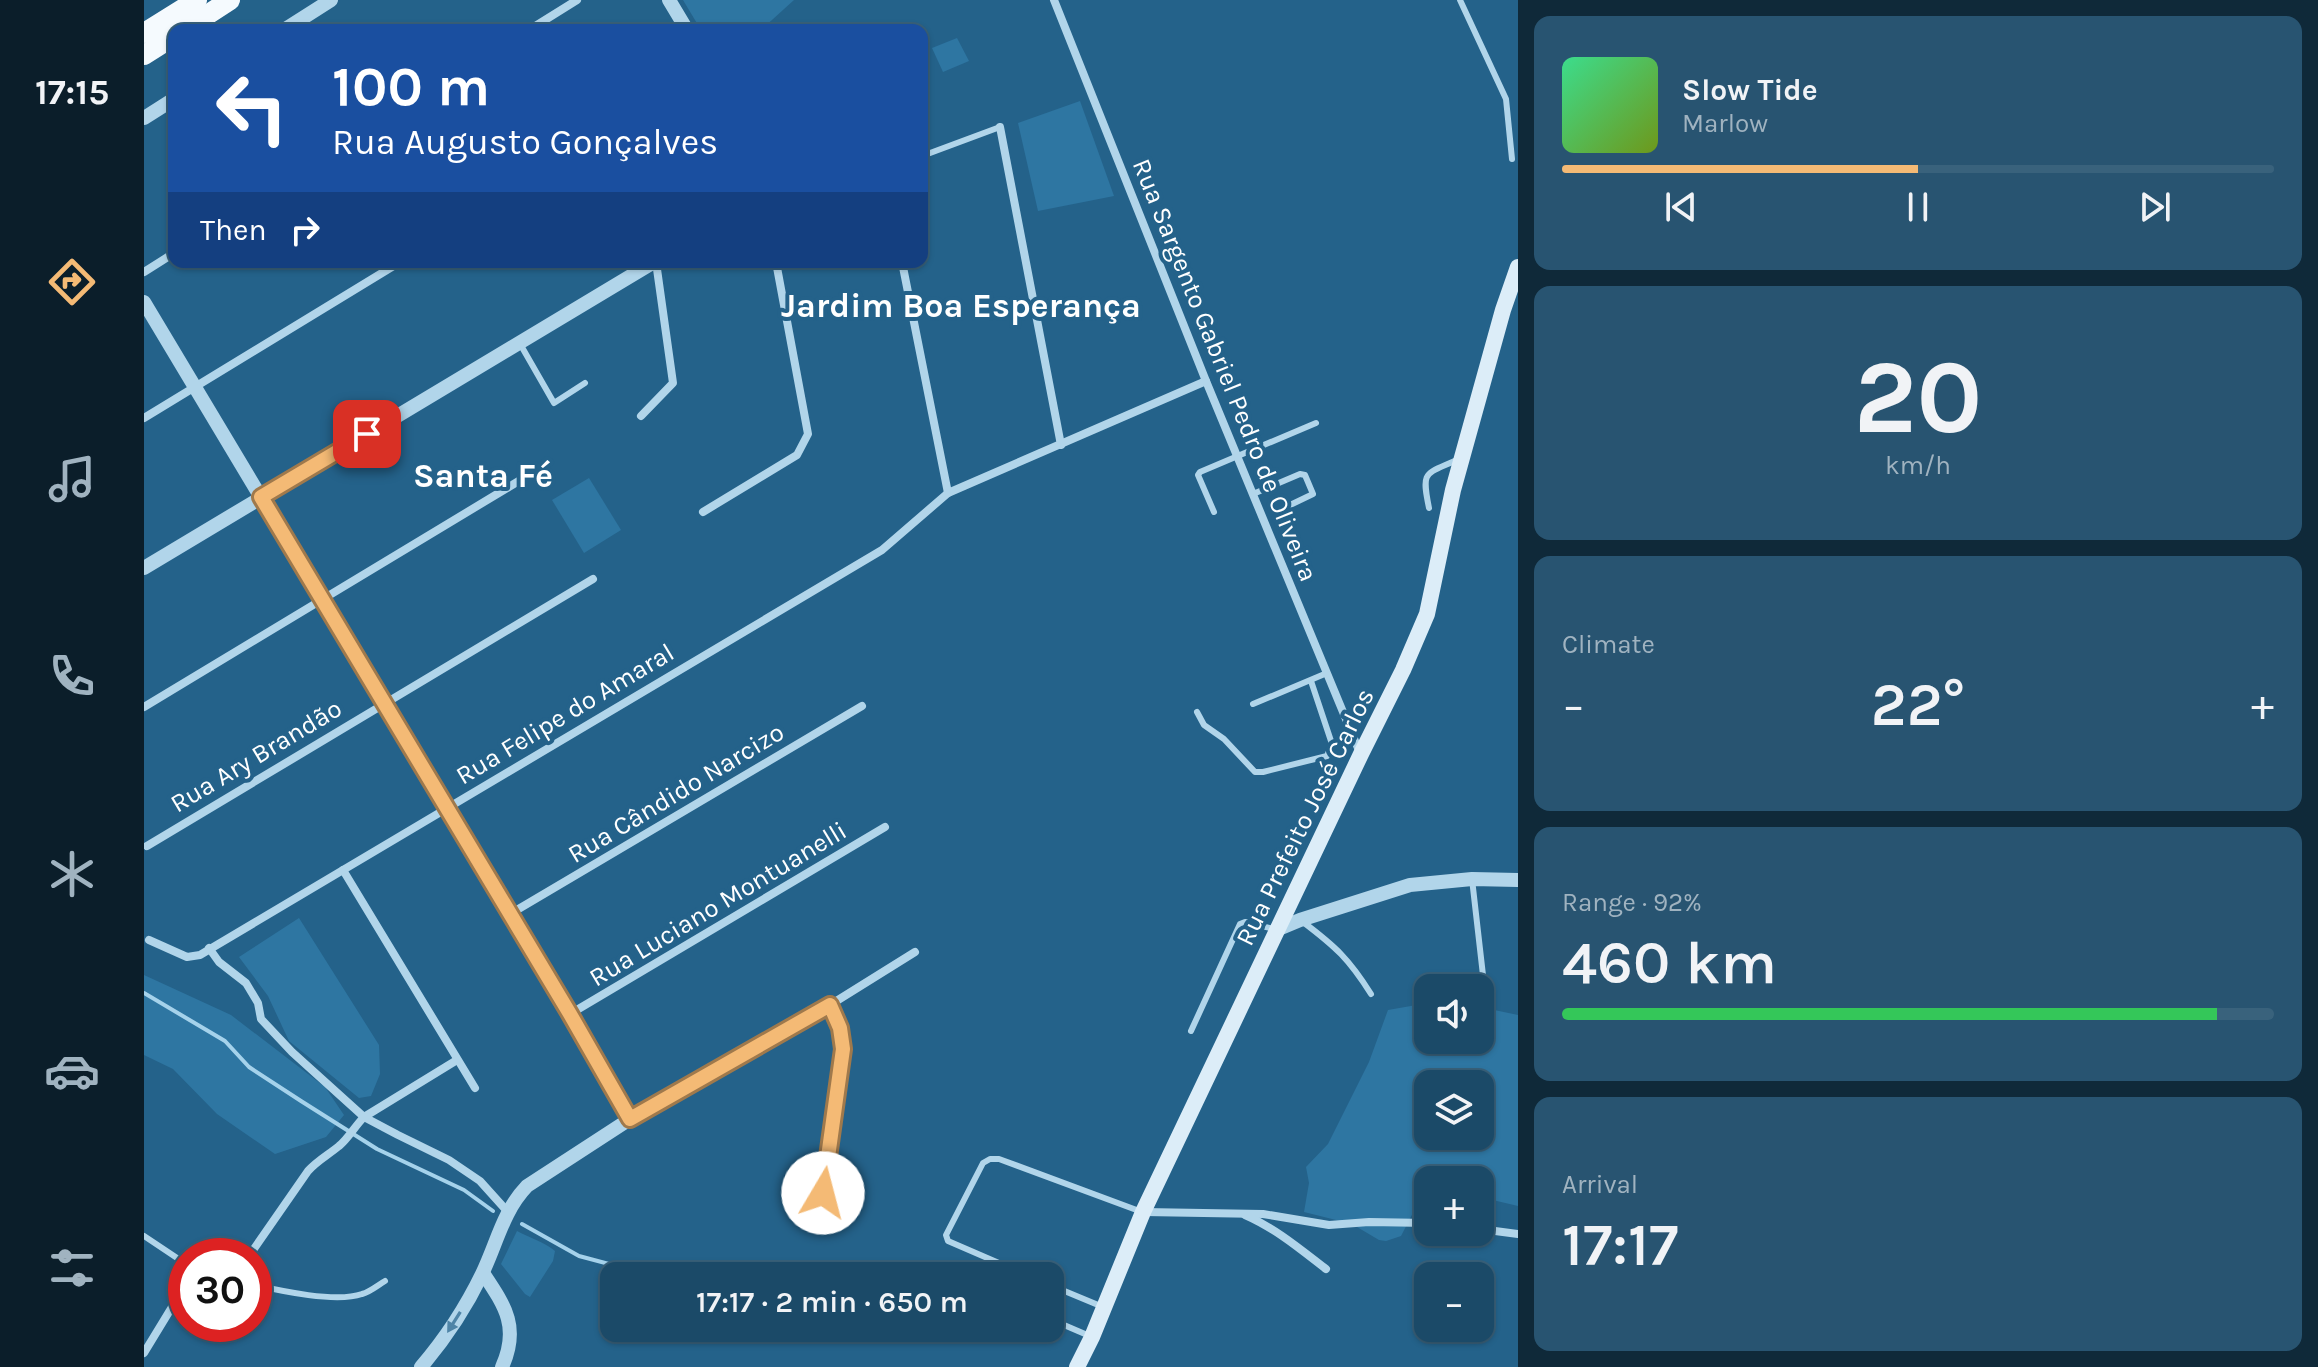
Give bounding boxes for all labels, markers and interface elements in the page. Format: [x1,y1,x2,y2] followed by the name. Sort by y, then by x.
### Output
[332,54,490,119] text: 100 m
[200,56,304,160] icon: left
[35,71,109,113] text: 17:15
[1682,72,1818,108] text: Slow Tide
[1682,108,1768,139] text: Marlow
[332,121,718,163] text: Rua Augusto Gonçalves
[1126,154,1324,586] street label: Rua Sargento Gabriel Pedro de Oliveira
[1659,185,1703,229] icon: previous
[1896,185,1940,229] icon: pause
[2133,185,2177,229] icon: next
[283,208,327,252] icon: right
[200,212,267,248] text: Then
[44,254,100,310] icon: directions
[781,286,1141,326] district label: Jardim Boa Esperança
[1854,337,1982,458] text: 20
[333,400,401,468] pin
[345,412,389,456] icon: arrive
[1885,450,1951,481] text: km/h
[44,451,100,507] icon: music
[413,456,553,496] district label: Santa Fé
[1562,629,1655,660] text: Climate
[451,637,679,791] street label: Rua Felipe do Amaral
[44,648,100,704] icon: phone
[1871,670,1965,740] text: 22°
[1562,680,1585,731] text: −
[2251,680,2274,731] text: +
[1229,683,1381,951] street label: Rua Prefeito José Carlos
[165,693,347,819] street label: Rua Ary Brandão
[562,716,790,870] street label: Rua Cândido Narcizo
[584,815,852,993] street label: Rua Luciano Montuanelli
[44,846,100,902] icon: climate
[1562,887,1702,918] text: Range · 92%
[1562,928,1777,998] text: 460 km
[1414,974,1494,1342] map controls
[1414,974,1494,1054] button: sound
[44,1043,100,1099] icon: car
[1414,1070,1494,1150] button: layers
[781,1151,865,1235] position arrow
[1414,1166,1494,1246] button: +
[1562,1169,1638,1200] text: Arrival
[1562,1210,1678,1280] text: 17:17
[168,1238,272,1342] speed limit sign: 30
[44,1240,100,1296] icon: filters
[1414,1262,1494,1342] button: −
[696,1284,968,1320] text: 17:17 · 2 min · 650 m
[448,1311,462,1333] one-way arrow

